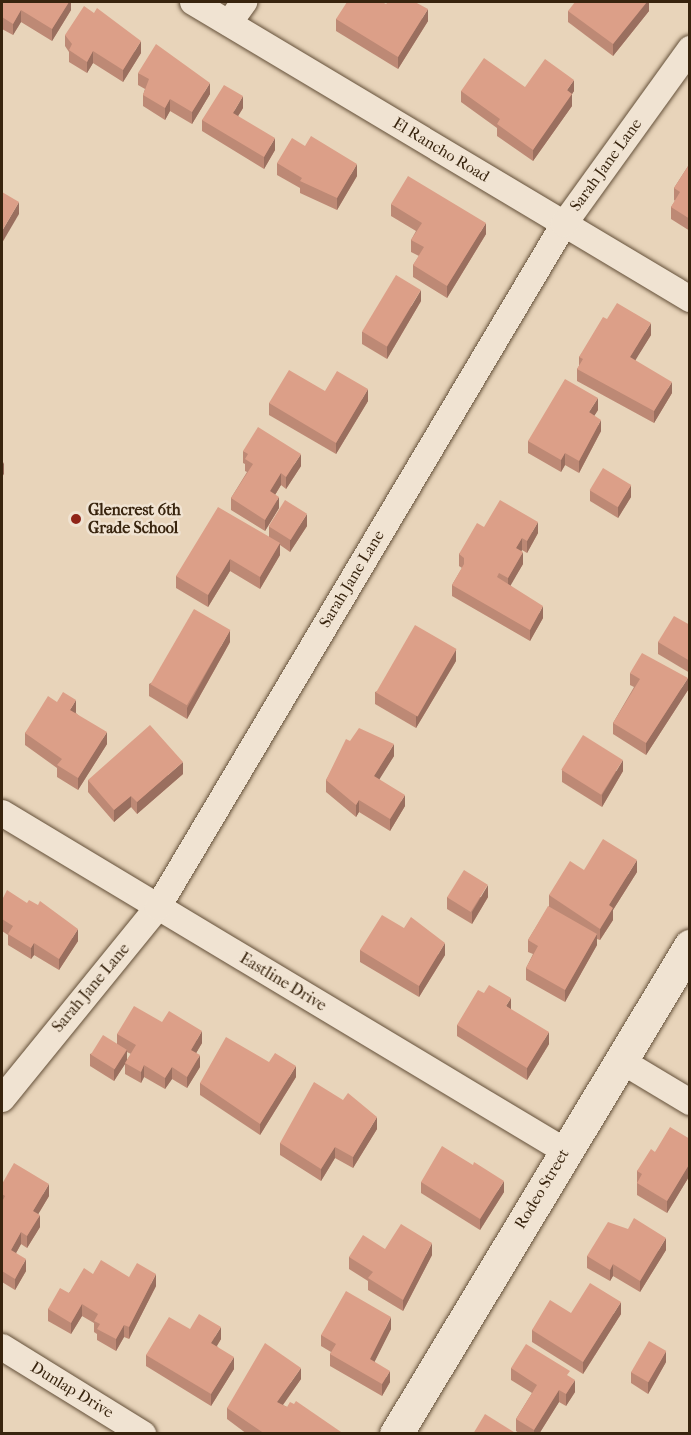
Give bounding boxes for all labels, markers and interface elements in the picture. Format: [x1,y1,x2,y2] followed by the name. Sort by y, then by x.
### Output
[389,114,493,186] street label: El Rancho Road
[566,115,646,215] street label: Sarah Jane Lane
[88,500,181,538] place label: Glencrest 6th Grade School
[69,512,83,526] marker: Glencrest 6th Grade School
[315,527,389,631] street label: Sarah Jane Lane
[48,940,134,1036] street label: Sarah Jane Lane
[236,949,330,1015] street label: Eastline Drive
[511,1146,573,1232] street label: Rodeo Street
[27,1358,117,1422] street label: Dunlap Drive

